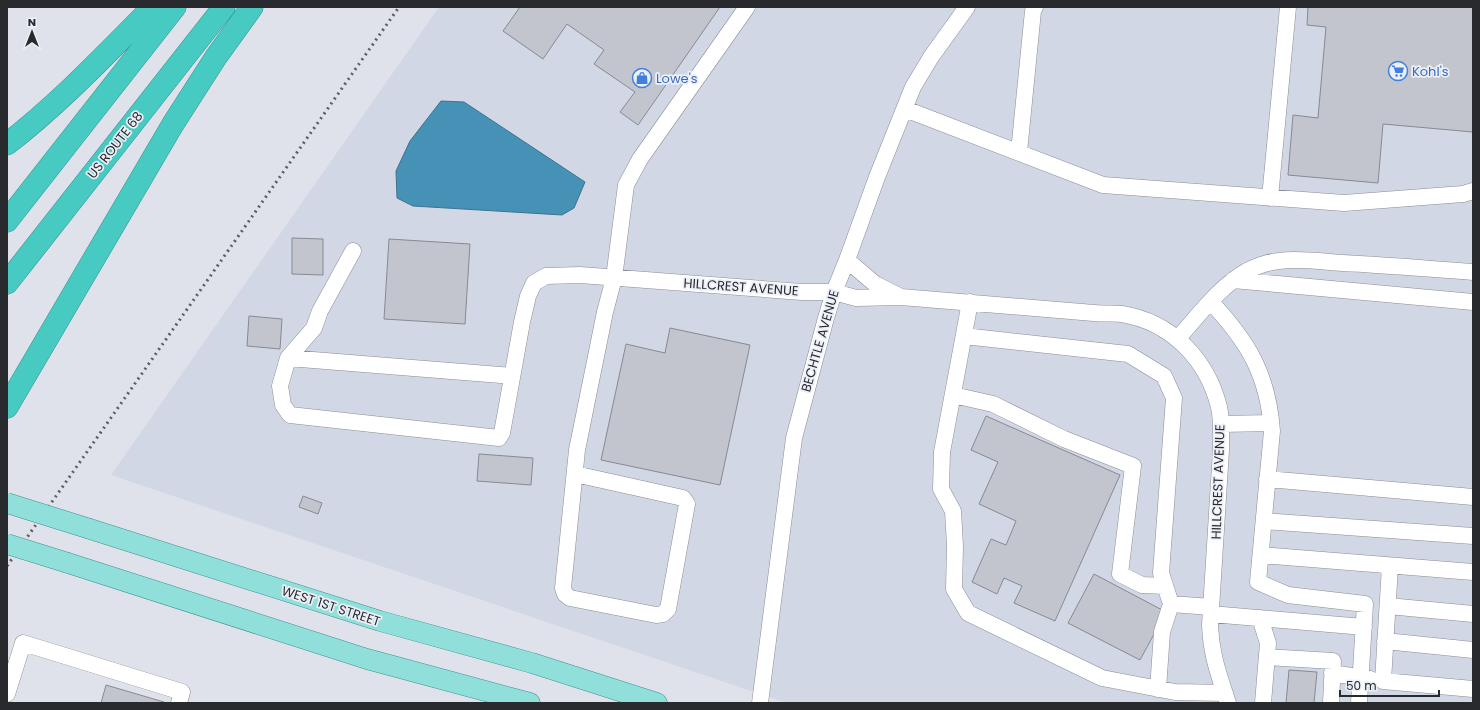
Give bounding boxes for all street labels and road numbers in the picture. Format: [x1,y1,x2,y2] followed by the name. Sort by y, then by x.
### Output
[83,107,147,183] street label: US ROUTE 68
[683,274,799,300] street label: HILLCREST AVENUE
[796,288,844,394] street label: BECHTLE AVENUE
[1206,424,1230,540] street label: HILLCREST AVENUE
[279,581,383,631] street label: WEST 1ST STREET

